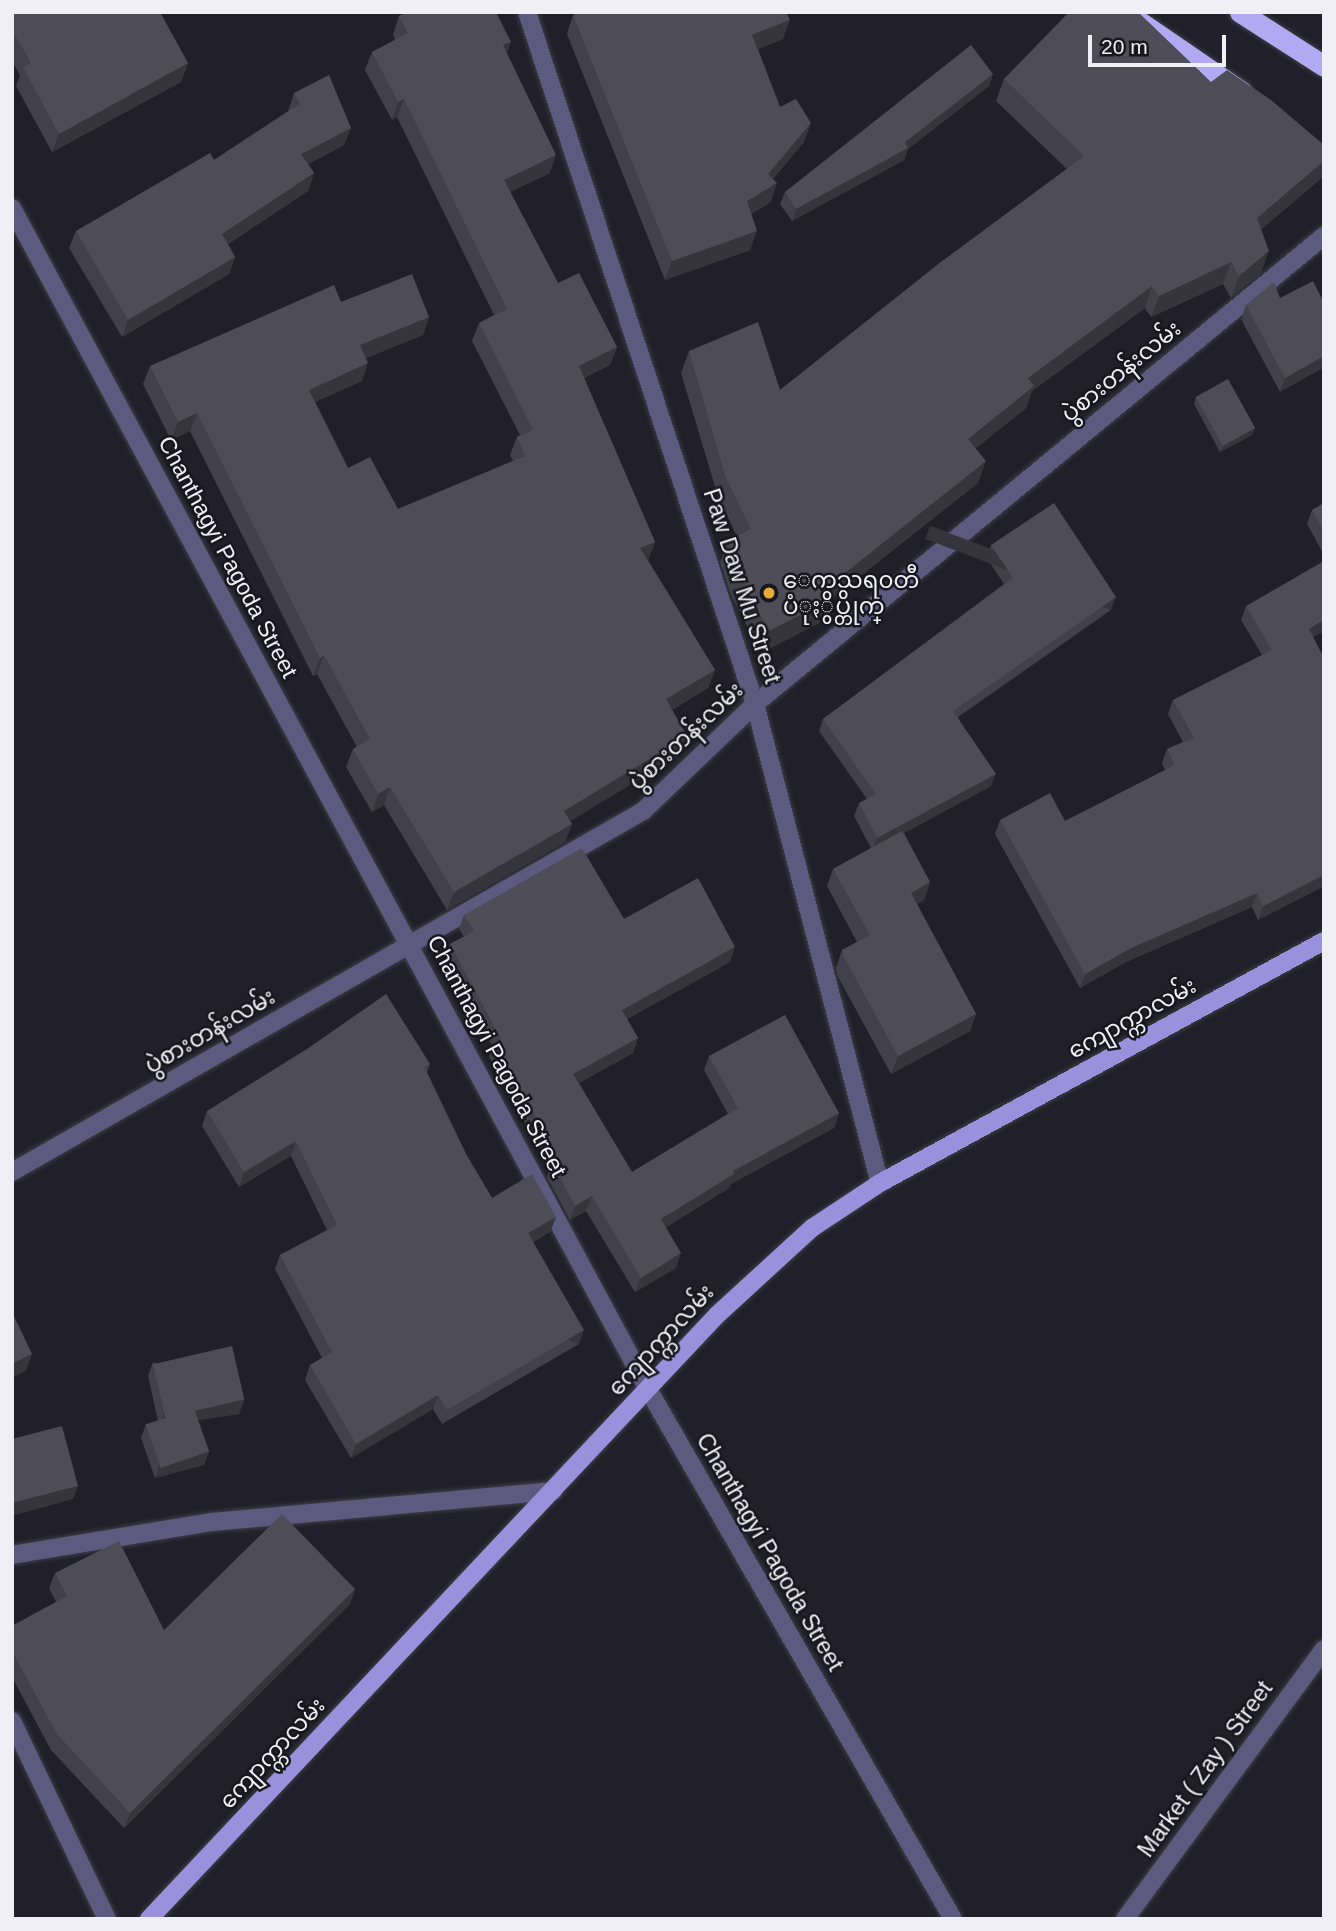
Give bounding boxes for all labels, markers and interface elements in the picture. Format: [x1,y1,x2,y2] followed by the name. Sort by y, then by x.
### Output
[1091,21,1229,65] scale bar
[1101,35,1148,58] text: 20 m
[1056,314,1186,428] street label: ပွဲစားတန်းလမ်း
[152,431,304,683] street label: Chanthagyi Pagoda Street
[697,485,787,687] street label: Paw Daw Mu Street
[783,566,919,620] place label: ေကသရ၀တီ ပံုႏွိပ္တိုက္
[761,585,777,601] marker: ေကသရ၀တီ ပံုႏွိပ္တိုက္
[623,676,749,796] street label: ပွဲစားတန်းလမ်း
[421,930,573,1182] street label: Chanthagyi Pagoda Street
[1063,971,1201,1065] street label: ကျောက္ကာလမ်း
[140,983,280,1079] street label: ပွဲစားတန်းလမ်း
[602,1279,720,1401] street label: ကျောက္ကာလမ်း
[691,1428,849,1676] street label: Chanthagyi Pagoda Street
[1132,1676,1278,1862] street label: Market ( Zay ) Street
[213,1692,331,1814] street label: ကျောက္ကာလမ်း

